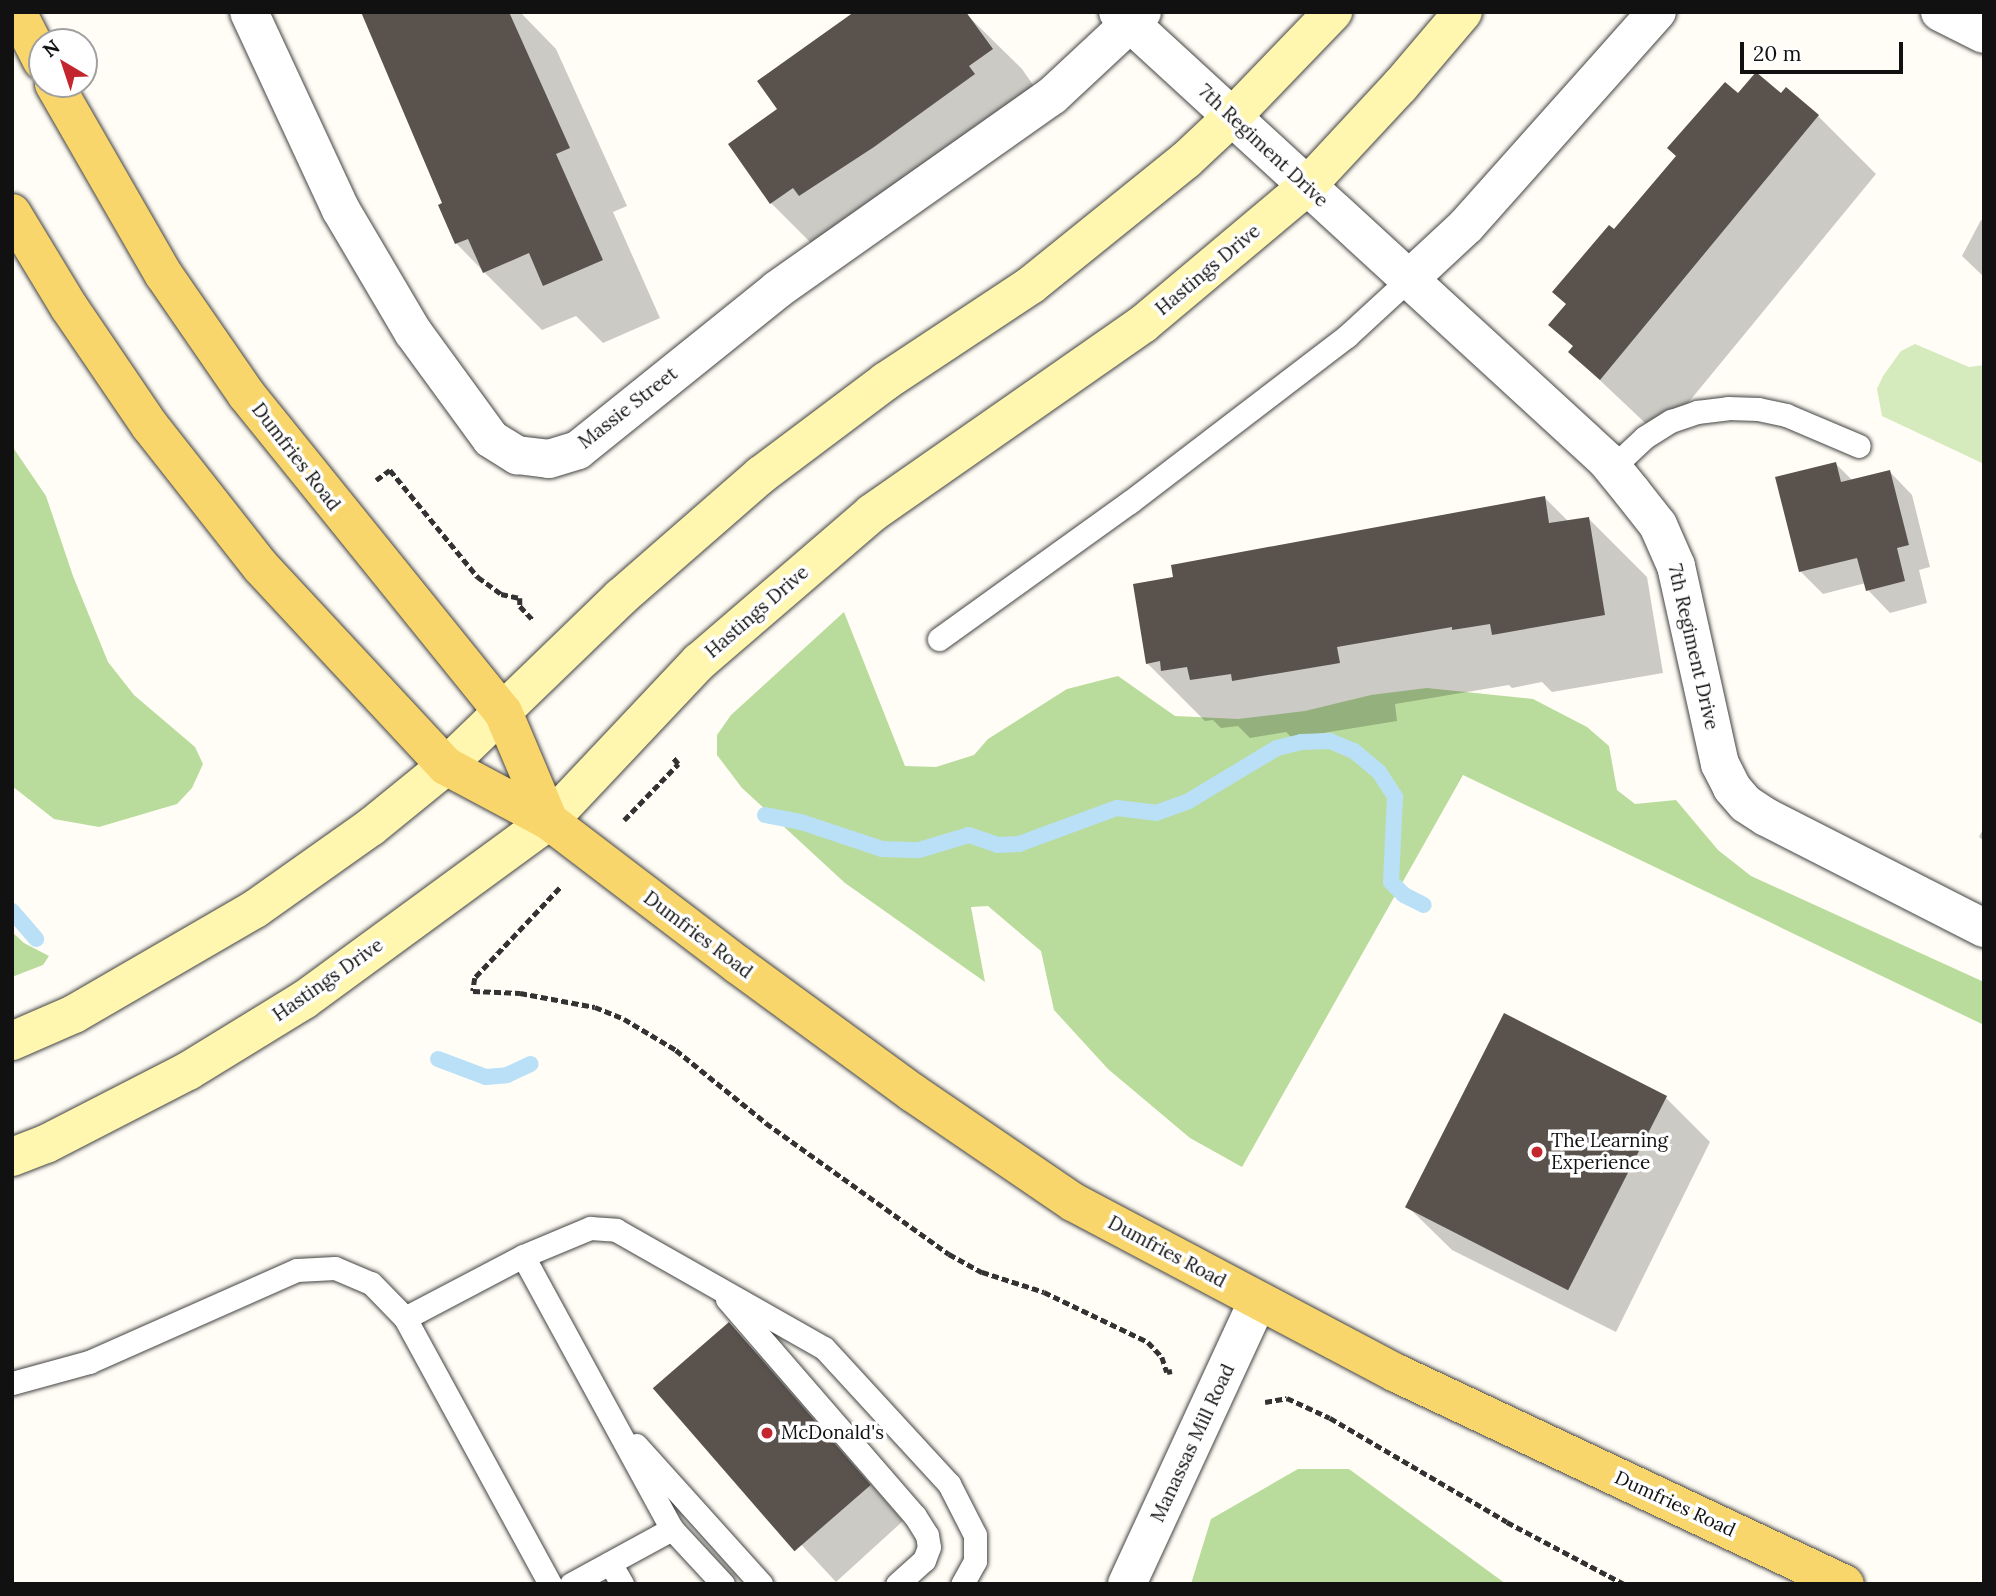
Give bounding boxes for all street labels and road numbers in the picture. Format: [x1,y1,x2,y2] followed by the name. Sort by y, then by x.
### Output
[1193,80,1333,212] street label: 7th Regiment Drive
[1151,220,1265,320] street label: Hastings Drive
[574,362,682,454] street label: Massie Street
[247,399,345,515] street label: Dumfries Road
[701,561,813,663] street label: Hastings Drive
[1663,562,1723,732] street label: 7th Regiment Drive
[639,887,757,983] street label: Dumfries Road
[268,934,388,1026] street label: Hastings Drive
[1104,1211,1230,1293] street label: Dumfries Road
[1146,1360,1240,1526] street label: Manassas Mill Road
[1611,1466,1739,1542] street label: Dumfries Road

